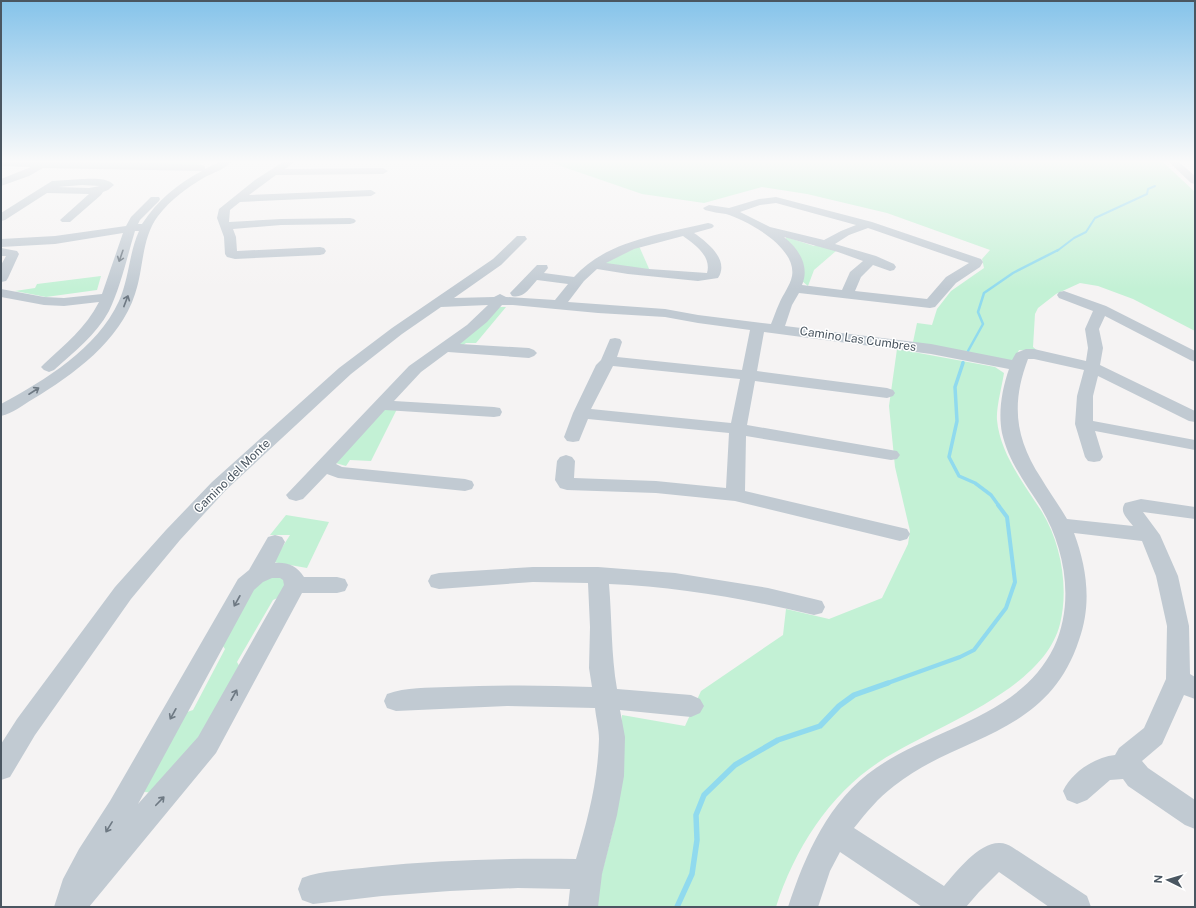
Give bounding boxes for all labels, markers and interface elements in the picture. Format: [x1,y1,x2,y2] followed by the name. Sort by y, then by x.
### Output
[116,249,124,261] one-way arrow
[122,296,130,308] one-way arrow
[799,324,917,354] street label: Camino Las Cumbres
[29,387,40,395] one-way arrow
[191,436,273,516] street label: Camino del Monte
[232,595,240,607] one-way arrow
[231,689,239,701] one-way arrow
[168,708,176,720] one-way arrow
[155,796,165,806] one-way arrow
[105,822,113,833] one-way arrow
[1148,860,1188,900] north arrow
[1152,874,1164,884] text: N

